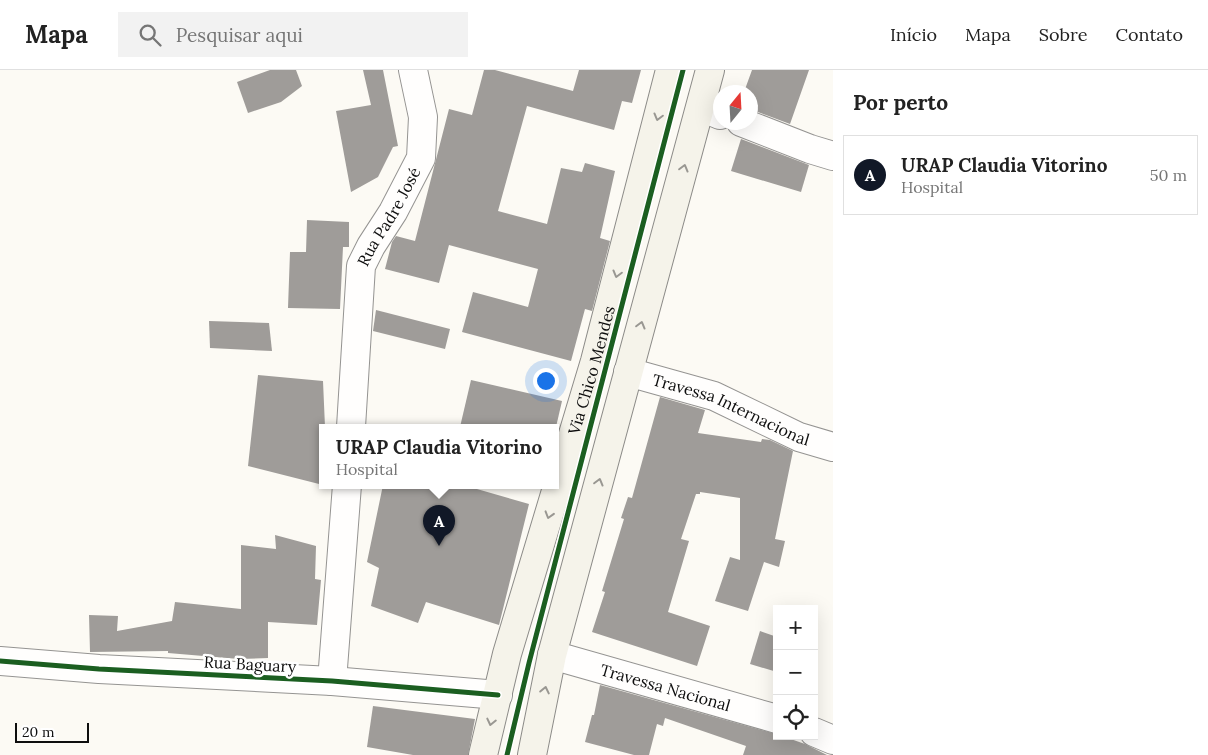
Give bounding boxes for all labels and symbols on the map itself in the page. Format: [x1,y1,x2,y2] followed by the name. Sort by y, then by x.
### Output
[713,85,758,130] north arrow
[653,113,664,122] one-way arrow
[353,163,425,269] street label: Rua Padre José
[678,164,689,173] one-way arrow
[612,270,623,279] one-way arrow
[563,303,619,438] street label: Via Chico Mendes
[635,321,645,330] one-way arrow
[533,368,559,394] your location
[650,369,812,450] street label: Travessa Internacional
[593,478,603,486] one-way arrow
[423,505,455,546] pin: A
[544,510,554,518] one-way arrow
[203,652,297,676] street label: Rua Baguary
[598,659,733,715] street label: Travessa Nacional
[539,686,550,695] one-way arrow
[486,717,497,726] one-way arrow
[15,720,89,743] scale bar

